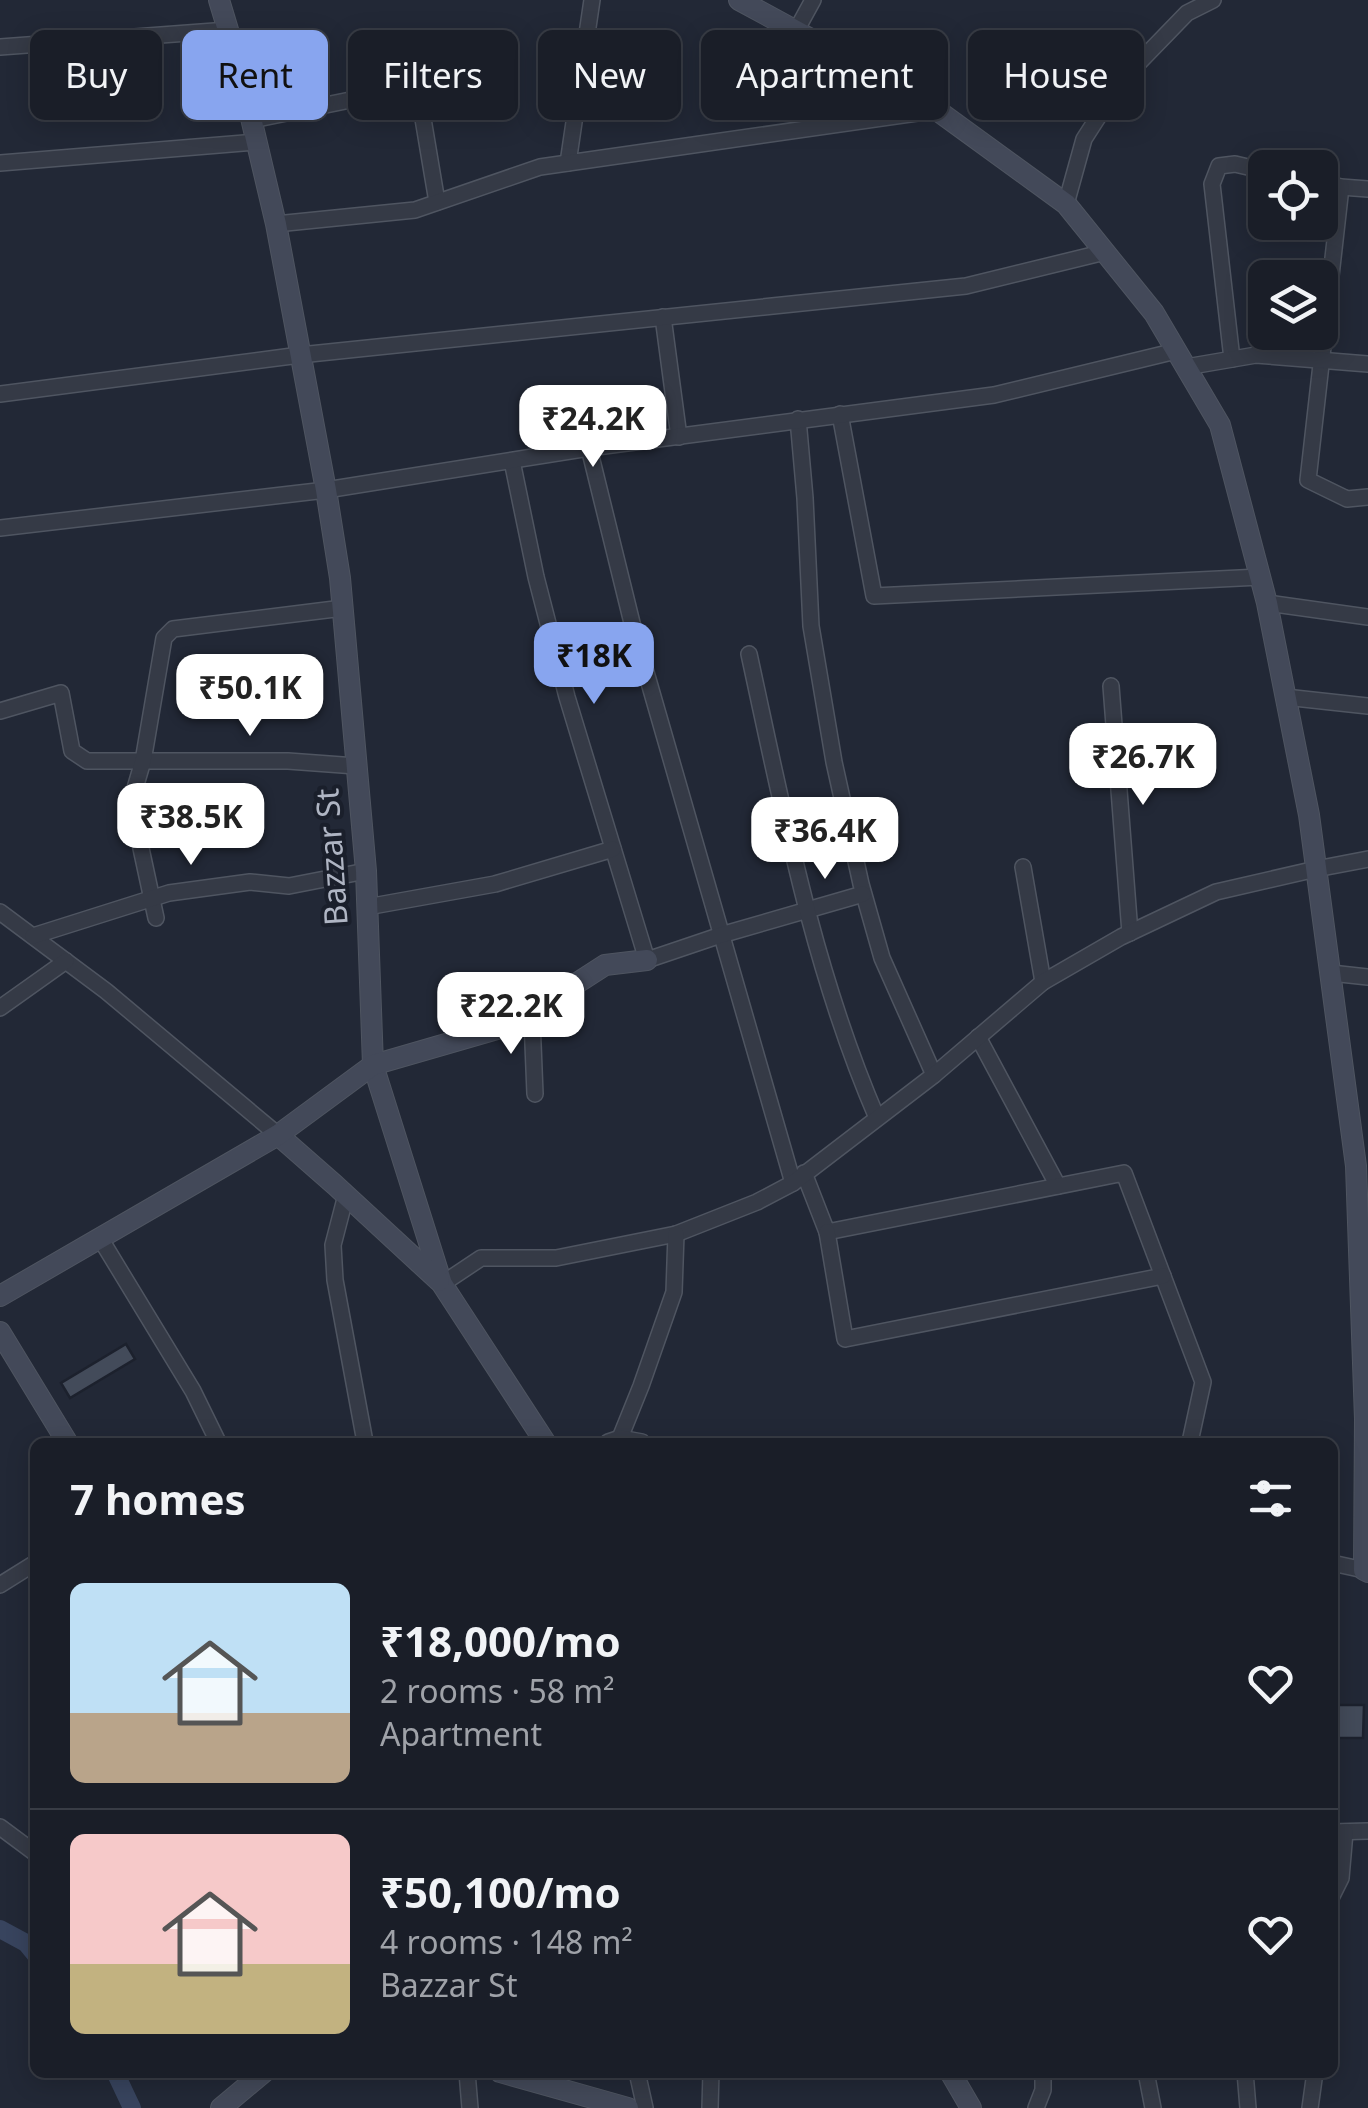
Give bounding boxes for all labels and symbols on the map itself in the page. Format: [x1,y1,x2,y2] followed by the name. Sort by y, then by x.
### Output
[512,385,674,470] pin: ₹24.2K
[535,622,653,707] pin: ₹18K
[169,654,331,739] pin: ₹50.1K
[1062,723,1224,808] pin: ₹26.7K
[110,783,272,868] pin: ₹38.5K
[304,787,357,927] street label: Bazzar St
[744,797,906,882] pin: ₹36.4K
[430,972,592,1057] pin: ₹22.2K

